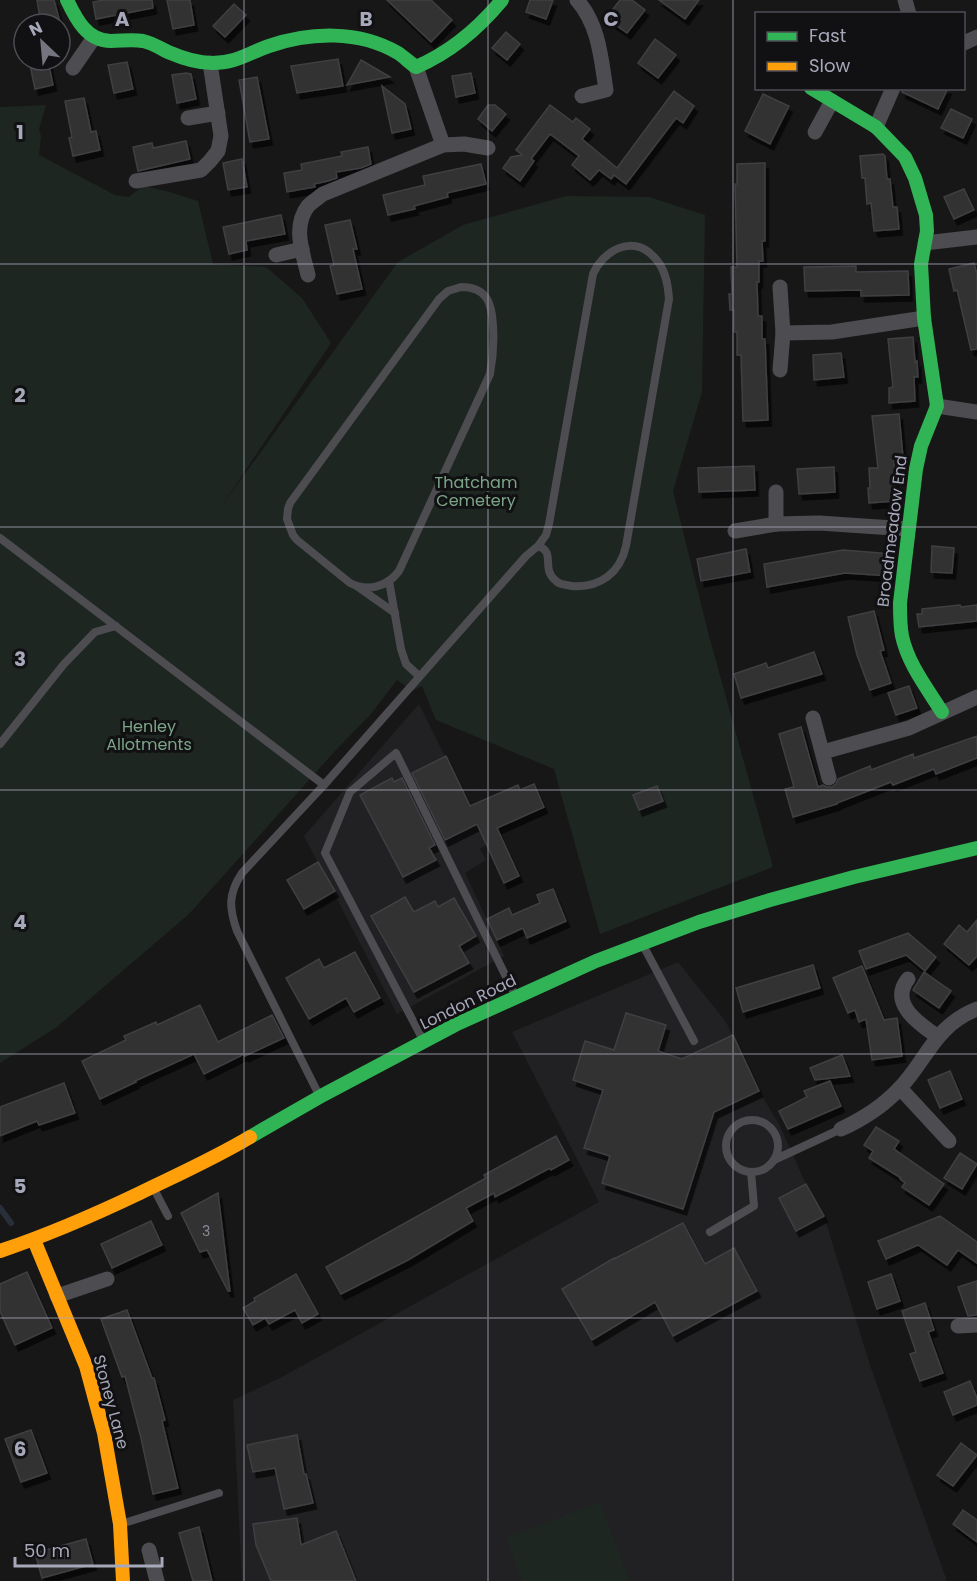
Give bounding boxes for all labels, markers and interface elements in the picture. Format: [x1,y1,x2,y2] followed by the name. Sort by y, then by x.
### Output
[115,5,130,33] text: A
[359,5,373,33] text: B
[603,5,619,33] text: C
[12,12,72,72] north arrow
[755,12,965,90] legend
[25,16,46,42] text: N
[809,23,846,48] text: Fast
[809,53,851,78] text: Slow
[16,118,24,146] text: 1
[14,381,26,409] text: 2
[871,454,913,608] street label: Broadmeadow End
[435,471,517,512] park label: Thatcham Cemetery
[14,645,26,673] text: 3
[106,715,192,756] park label: Henley Allotments
[13,908,27,936] text: 4
[416,969,520,1035] street label: London Road
[14,1172,27,1200] text: 5
[202,1221,210,1241] house number: 3
[87,1352,135,1452] street label: Stoney Lane
[14,1435,26,1463] text: 6
[15,1530,162,1568] scale bar
[24,1538,70,1563] text: 50 m

